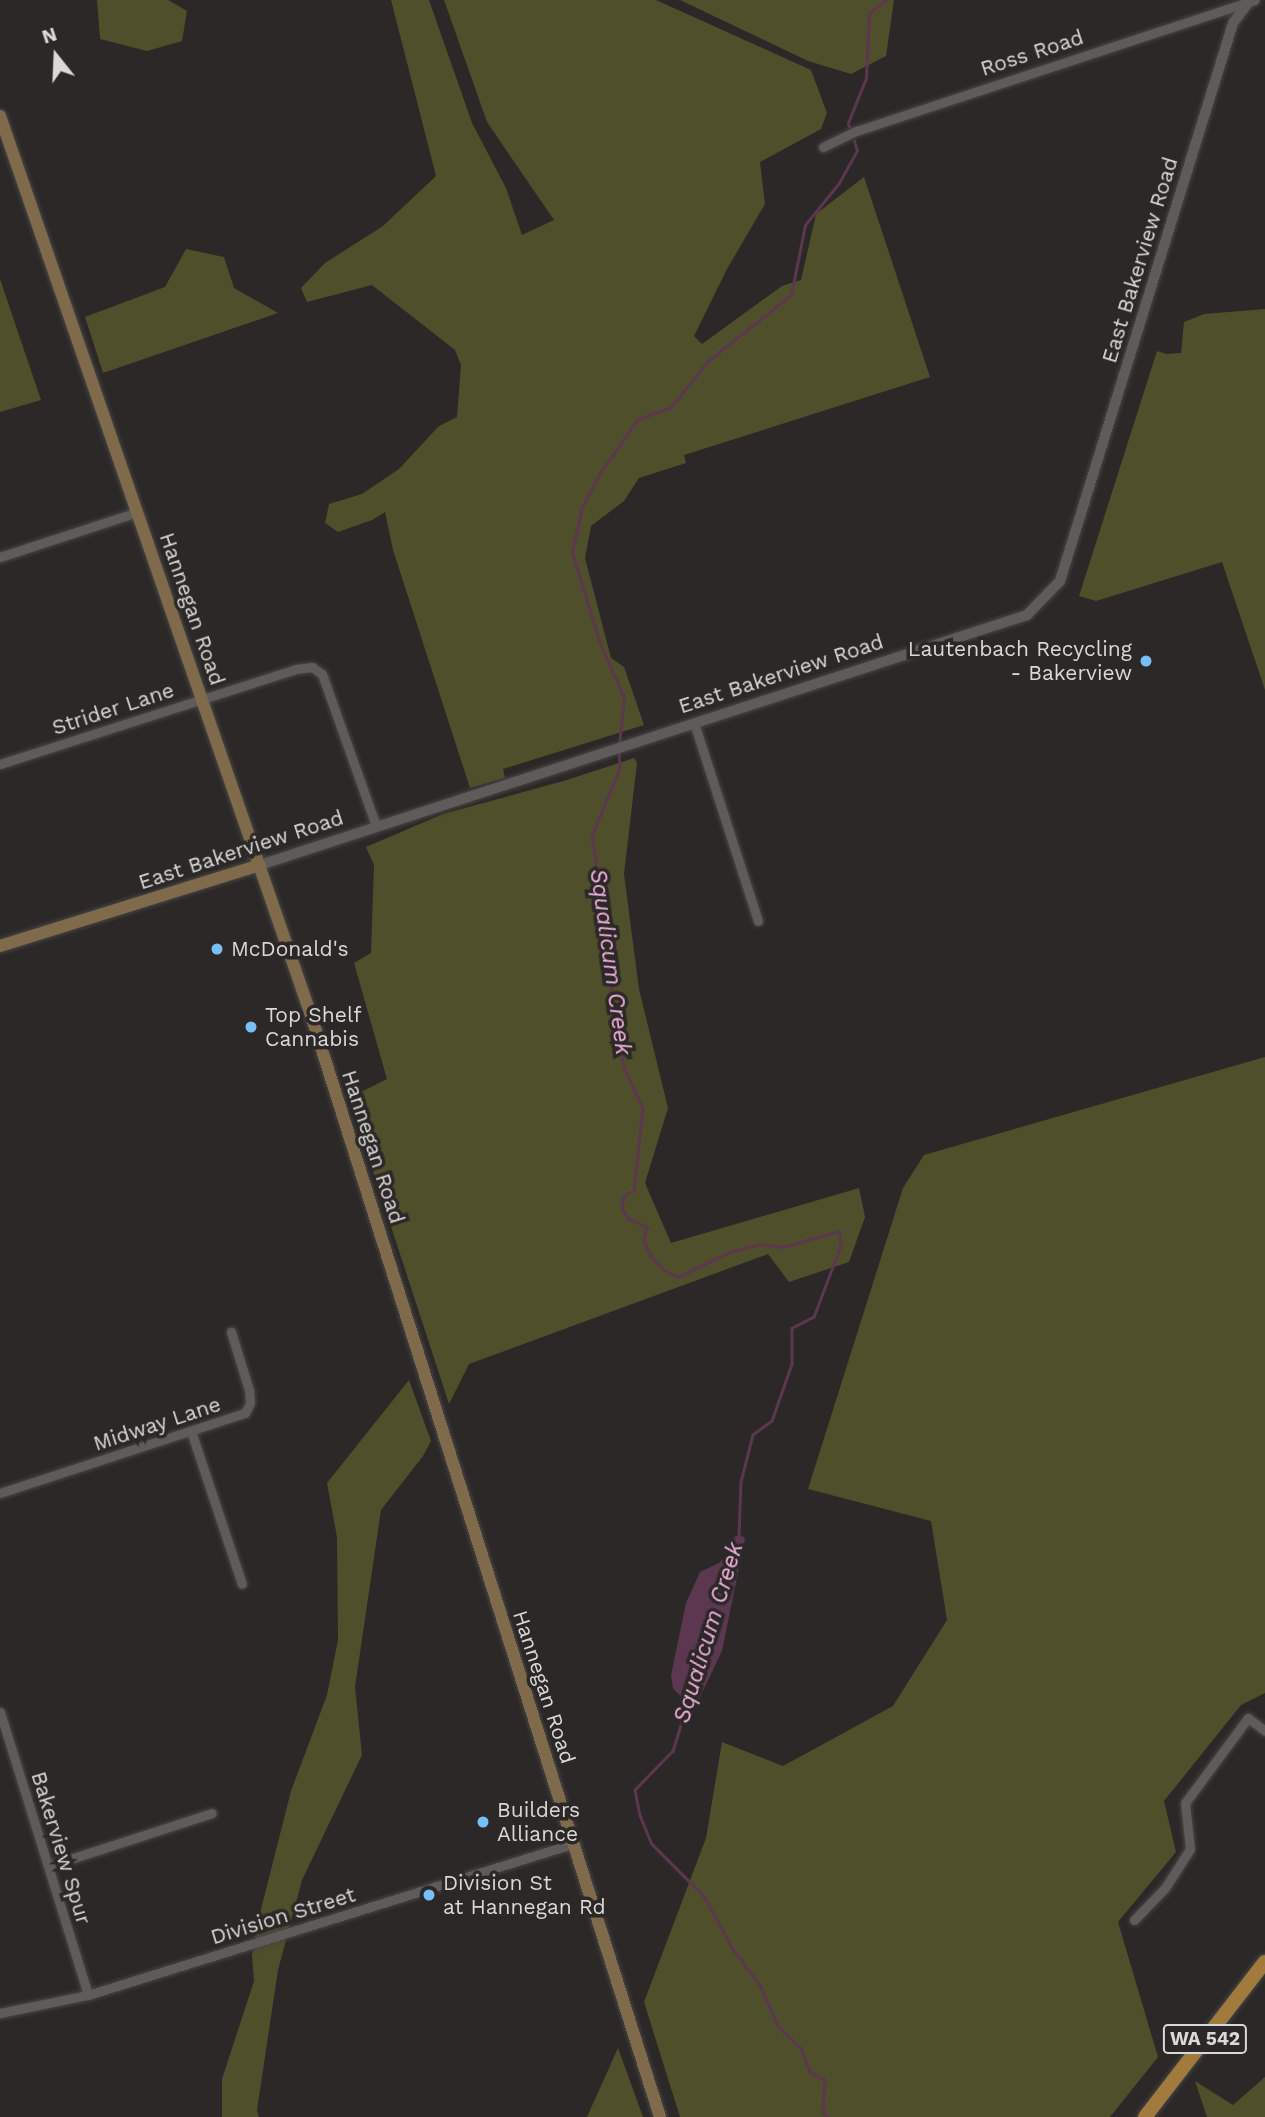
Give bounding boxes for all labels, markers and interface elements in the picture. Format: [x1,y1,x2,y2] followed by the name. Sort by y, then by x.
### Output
[21,21,91,91] north arrow
[39,22,60,49] text: N
[977,25,1087,81] street label: Ross Road
[1097,154,1183,366] street label: East Bakerview Road
[154,529,230,689] street label: Hannegan Road
[675,629,887,719] street label: East Bakerview Road
[908,636,1132,686] place label: Lautenbach Recycling - Bakerview
[1138,653,1154,669] marker: Lautenbach Recycling - Bakerview
[49,677,177,741] street label: Strider Lane
[135,805,347,895] street label: East Bakerview Road
[583,867,637,1057] water label: Squalicum Creek
[231,936,348,962] place label: McDonald's
[209,941,225,957] marker: McDonald's
[265,1002,362,1052] place label: Top Shelf Cannabis
[243,1019,259,1035] marker: Top Shelf Cannabis
[336,1067,410,1227] street label: Hannegan Road
[90,1391,224,1457] street label: Midway Lane
[668,1539,750,1727] water label: Squalicum Creek
[507,1607,581,1767] street label: Hannegan Road
[26,1768,96,1928] street label: Bakerview Spur
[497,1797,580,1847] place label: Builders Alliance
[475,1814,491,1830] marker: Builders Alliance
[443,1870,606,1920] place label: Division St at Hannegan Rd
[208,1882,358,1950] street label: Division Street
[421,1887,437,1903] marker: Division St at Hannegan Rd
[1161,2024,1249,2054] road number: WA 542

